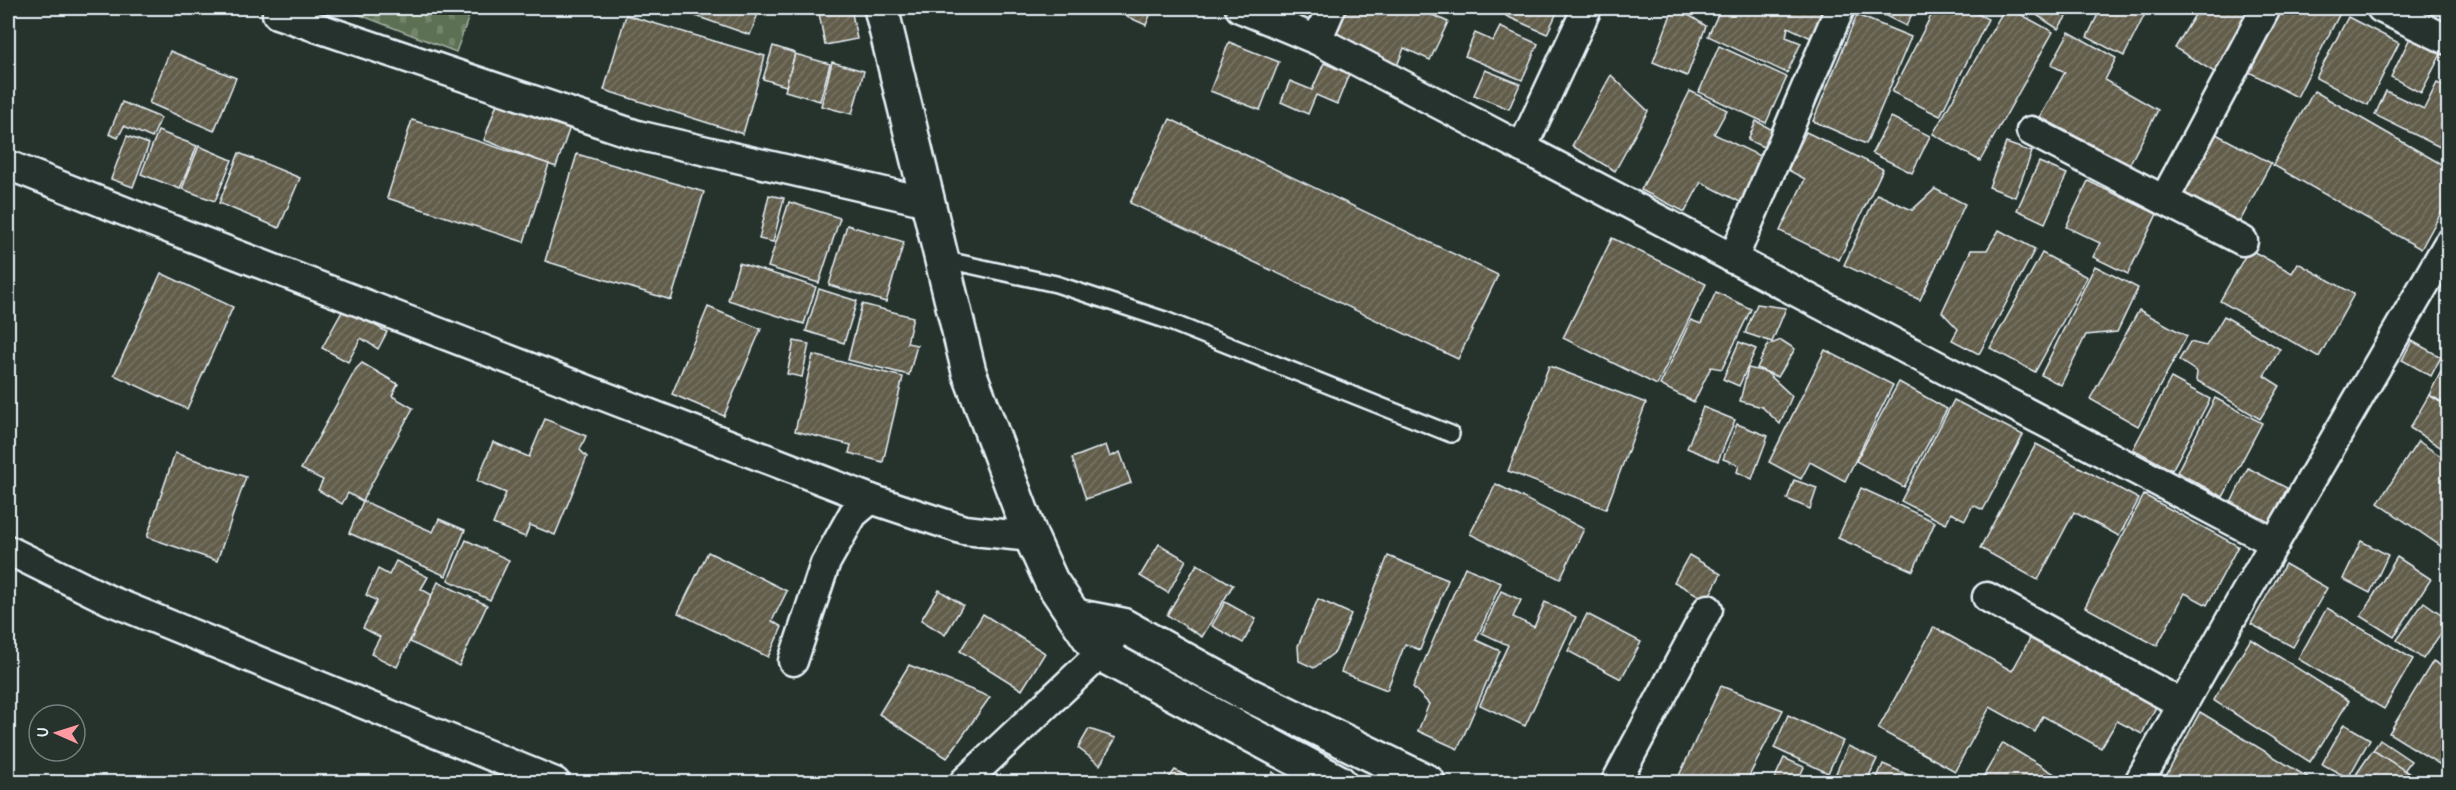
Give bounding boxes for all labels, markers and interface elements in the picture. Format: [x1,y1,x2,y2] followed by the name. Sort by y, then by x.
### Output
[27,703,87,763] north arrow
[31,727,53,737] text: U

